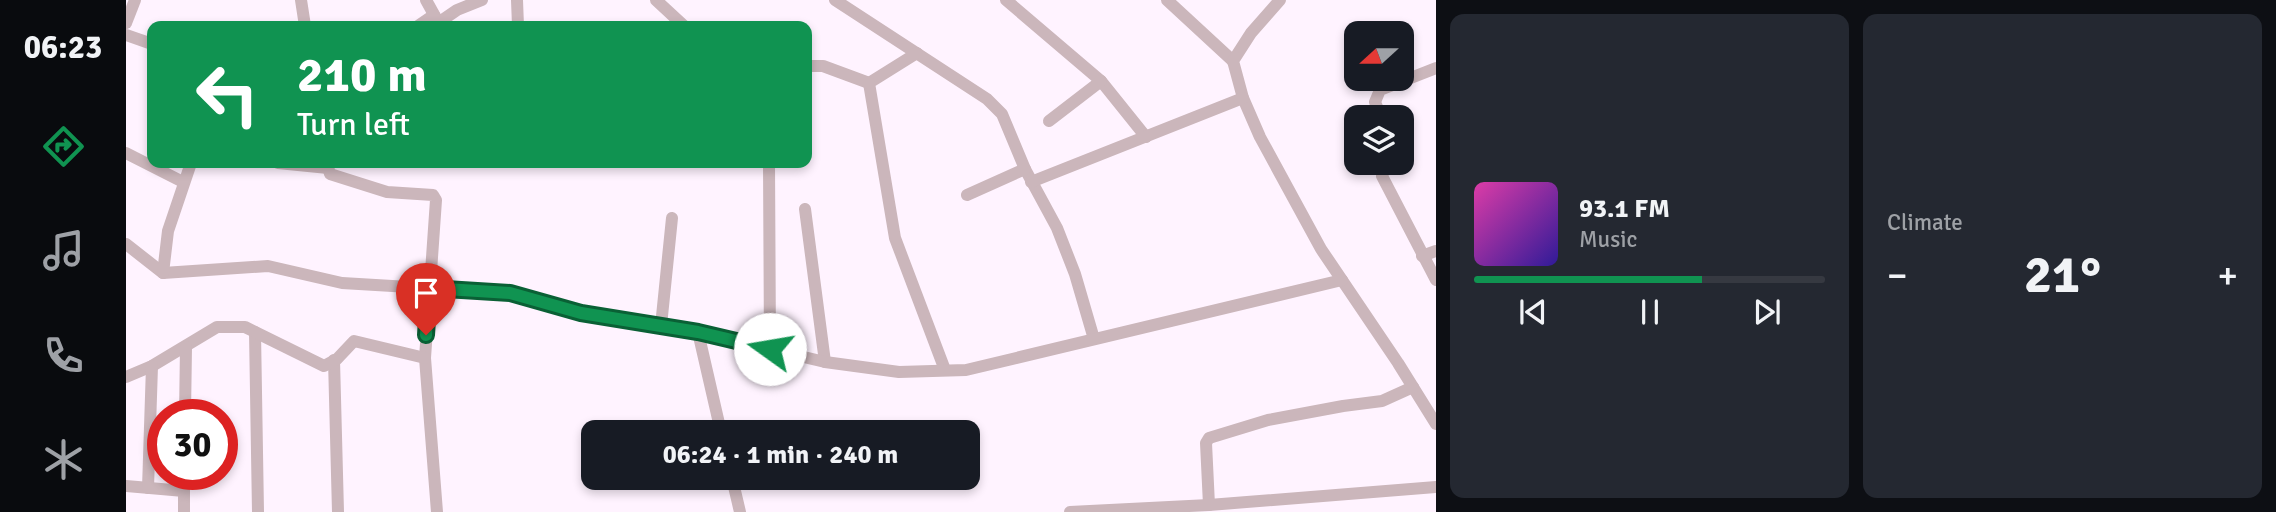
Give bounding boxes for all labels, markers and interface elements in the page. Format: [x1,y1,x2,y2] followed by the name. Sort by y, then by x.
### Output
[1344,21,1414,91] north arrow
[1344,21,1414,175] map controls
[24,28,102,67] text: 06:23
[297,45,427,105] text: 210 m
[182,49,273,140] icon: left
[297,105,410,144] text: Turn left
[1344,105,1414,175] button: layers
[39,122,88,171] icon: directions
[1579,193,1670,225] text: 93.1 FM
[1887,208,1963,237] text: Climate
[1579,225,1637,254] text: Music
[39,226,88,275] icon: music
[2024,243,2101,307] text: 21°
[1887,252,1908,299] text: −
[2217,252,2238,299] text: +
[396,263,456,335] pin
[407,274,445,312] icon: arrive
[1514,293,1552,331] icon: previous
[1631,293,1669,331] icon: pause
[1748,293,1786,331] icon: next
[733,312,807,386] position arrow
[39,331,88,380] icon: phone
[147,399,238,490] speed limit sign: 30
[39,435,88,484] icon: climate
[663,439,898,471] text: 06:24 · 1 min · 240 m

